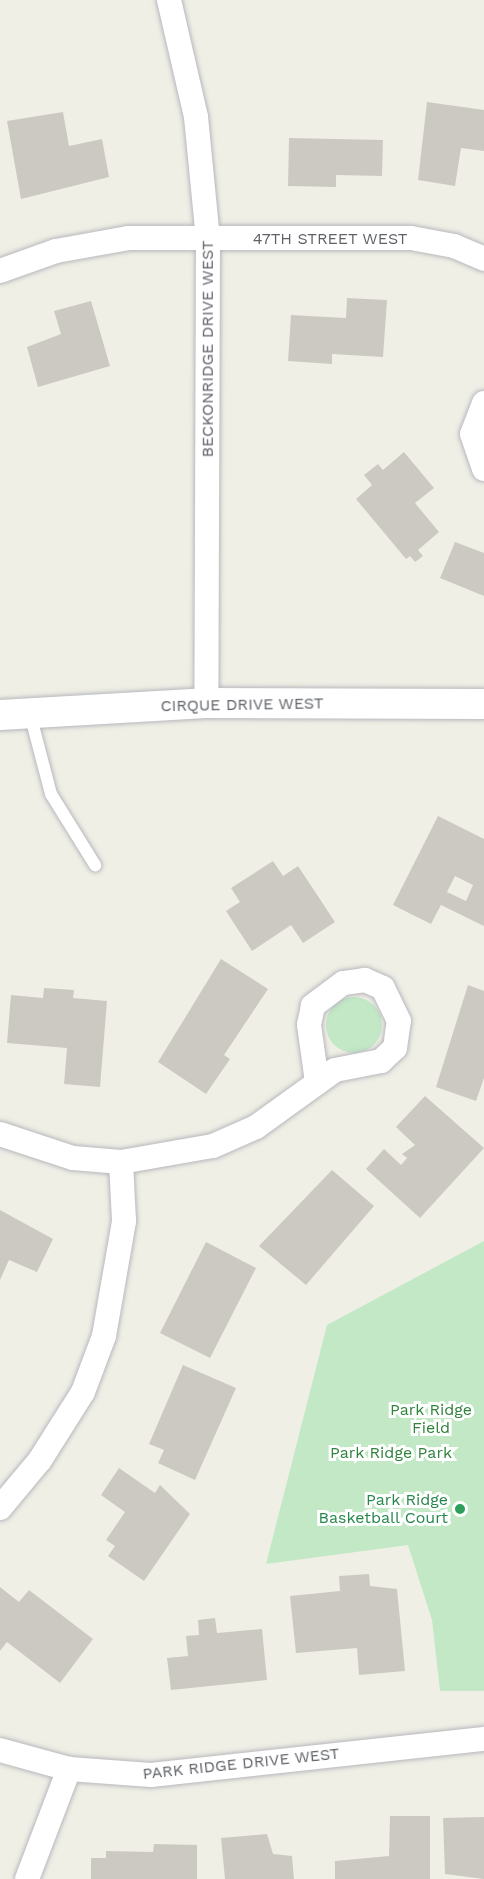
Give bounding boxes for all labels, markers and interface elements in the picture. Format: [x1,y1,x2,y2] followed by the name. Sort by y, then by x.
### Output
[252,229,408,249] street label: 47TH STREET WEST
[198,240,218,458] street label: BECKONRIDGE DRIVE WEST
[160,694,324,716] street label: CIRQUE DRIVE WEST
[390,1400,472,1438] park label: Park Ridge Field
[330,1443,452,1463] park label: Park Ridge Park
[318,1490,448,1528] place label: Park Ridge Basketball Court
[453,1502,467,1516] marker: Park Ridge Basketball Court
[141,1744,341,1784] street label: PARK RIDGE DRIVE WEST

